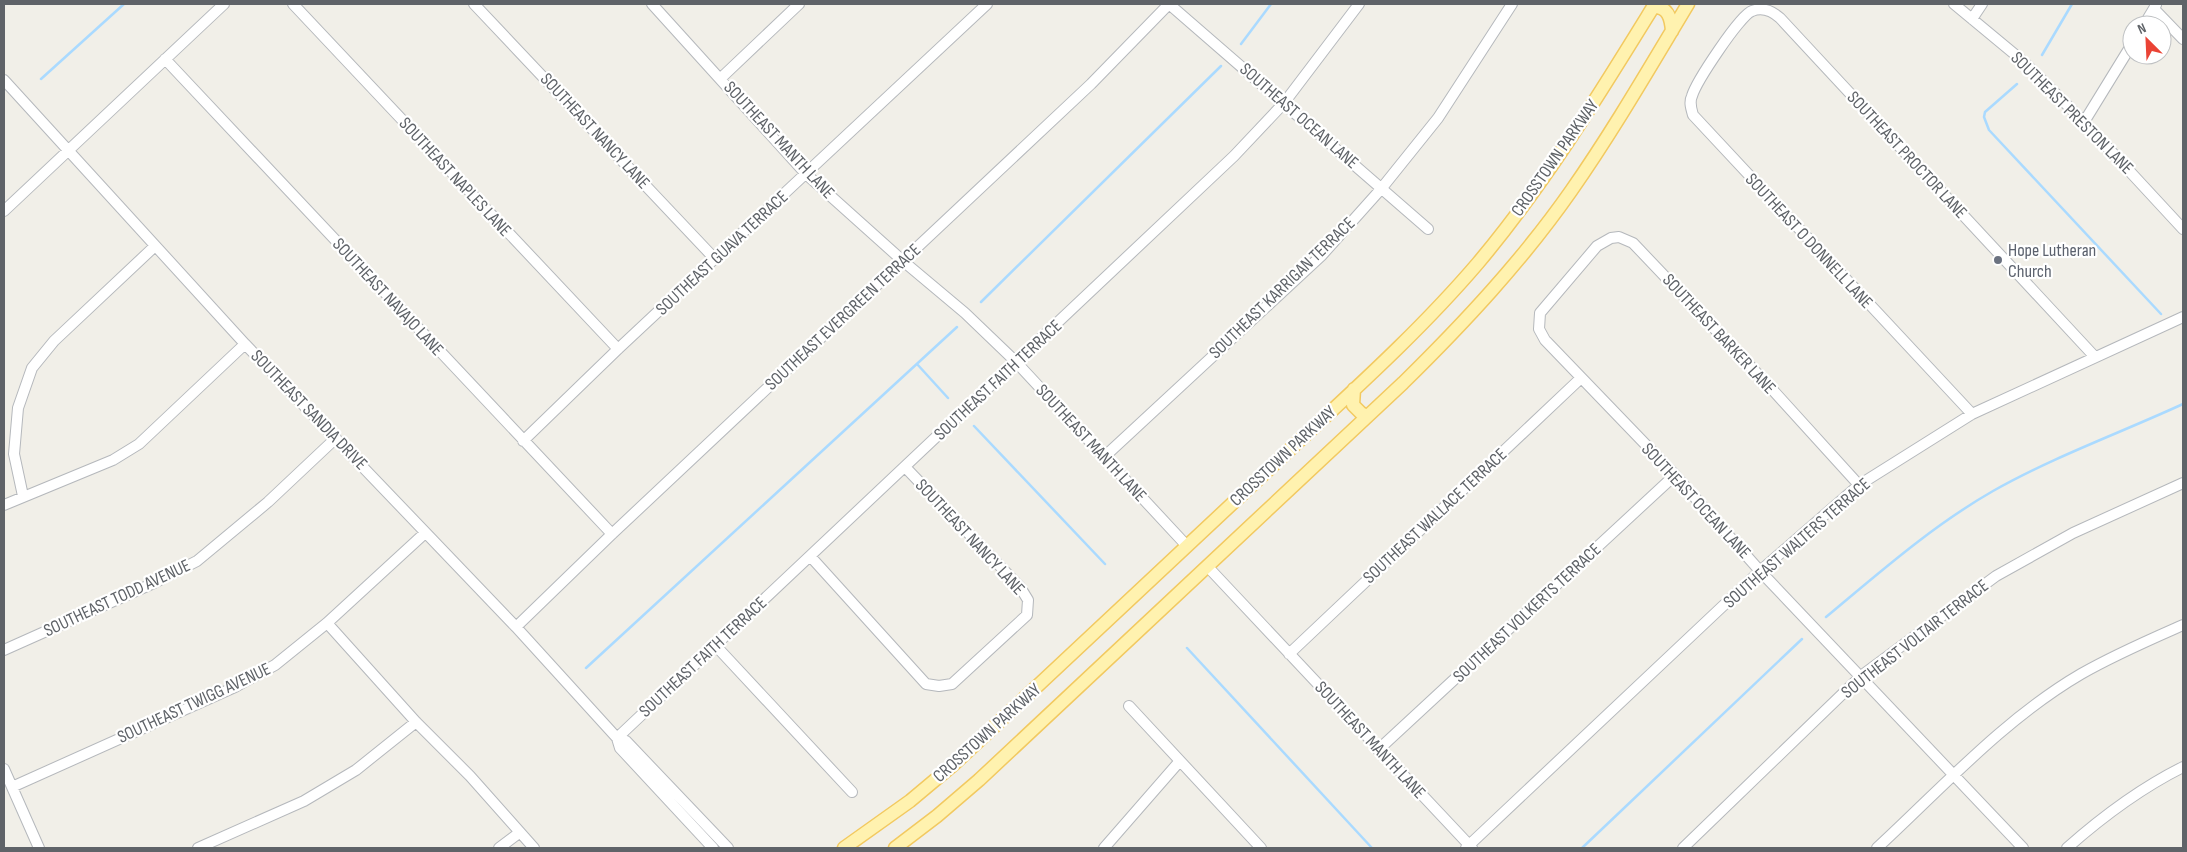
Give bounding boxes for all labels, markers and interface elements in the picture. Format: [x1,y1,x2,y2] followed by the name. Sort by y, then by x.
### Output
[2122,15,2172,65] north arrow
[2135,19,2149,38] text: N
[2006,47,2138,179] street label: SOUTHEAST PRESTON LANE
[1235,59,1363,173] street label: SOUTHEAST OCEAN LANE
[536,69,654,193] street label: SOUTHEAST NANCY LANE
[719,77,839,203] street label: SOUTHEAST MANTH LANE
[1843,87,1971,223] street label: SOUTHEAST PROCTOR LANE
[1507,95,1603,220] street label: CROSSTOWN PARKWAY
[395,113,515,241] street label: SOUTHEAST NAPLES LANE
[1741,169,1877,313] street label: SOUTHEAST O DONNELL LANE
[652,186,792,320] street label: SOUTHEAST GUAVA TERRACE
[1205,213,1359,363] street label: SOUTHEAST KARRIGAN TERRACE
[328,234,448,360] street label: SOUTHEAST NAVAJO LANE
[761,239,925,395] street label: SOUTHEAST EVERGREEN TERRACE
[2008,240,2096,282] place label: Hope Lutheran Church
[1992,254,2004,266] marker: Hope Lutheran Church
[1658,270,1780,398] street label: SOUTHEAST BARKER LANE
[930,315,1066,445] street label: SOUTHEAST FAITH TERRACE
[246,346,372,474] street label: SOUTHEAST SANDIA DRIVE
[1031,380,1151,506] street label: SOUTHEAST MANTH LANE
[1226,401,1341,511] street label: CROSSTOWN PARKWAY
[1637,439,1755,563] street label: SOUTHEAST OCEAN LANE
[1359,444,1511,588] street label: SOUTHEAST WALLACE TERRACE
[1719,474,1875,612] street label: SOUTHEAST WALTERS TERRACE
[911,475,1029,599] street label: SOUTHEAST NANCY LANE
[1449,539,1605,687] street label: SOUTHEAST VOLKERTS TERRACE
[40,555,194,641] street label: SOUTHEAST TODD AVENUE
[1837,575,1993,703] street label: SOUTHEAST VOLTAIR TERRACE
[635,592,771,722] street label: SOUTHEAST FAITH TERRACE
[114,658,274,748] street label: SOUTHEAST TWIGG AVENUE
[1310,677,1430,803] street label: SOUTHEAST MANTH LANE
[929,679,1046,787] street label: CROSSTOWN PARKWAY

